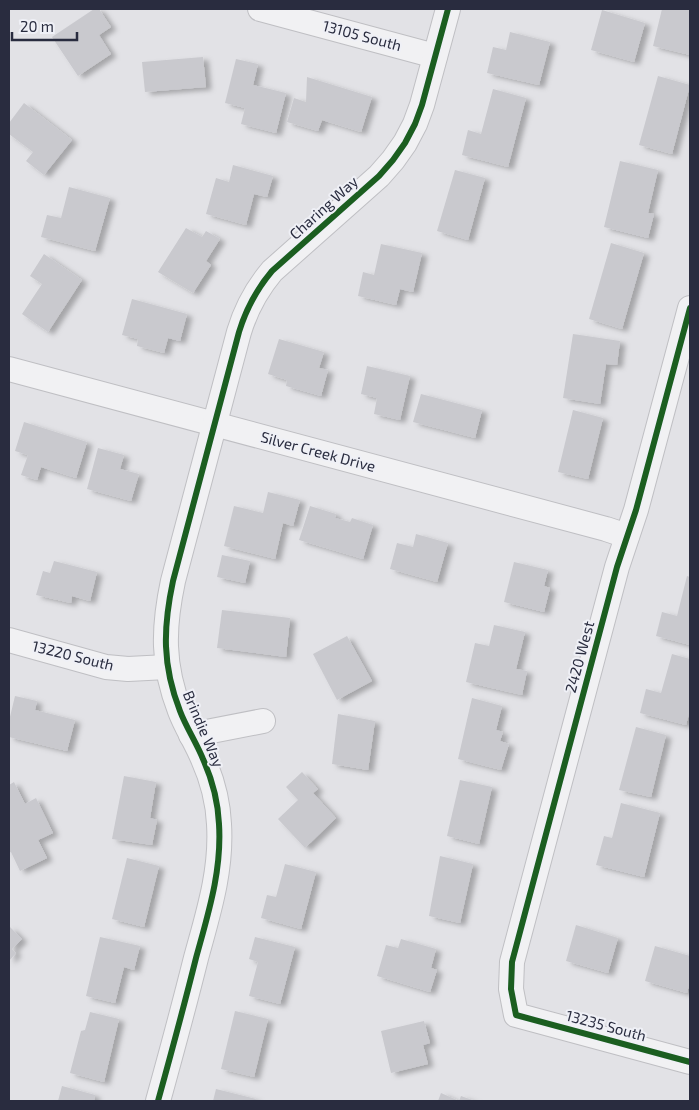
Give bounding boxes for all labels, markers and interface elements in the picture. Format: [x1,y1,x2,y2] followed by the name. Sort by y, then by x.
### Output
[12,10,78,42] scale bar
[321,16,404,54] street label: 13105 South
[20,17,54,35] text: 20 m
[285,172,361,243] street label: Charing Way
[259,427,378,475] street label: Silver Creek Drive
[561,619,597,695] street label: 2420 West
[31,636,116,674] street label: 13220 South
[180,688,228,770] street label: Brindie Way
[564,1006,648,1044] street label: 13235 South

